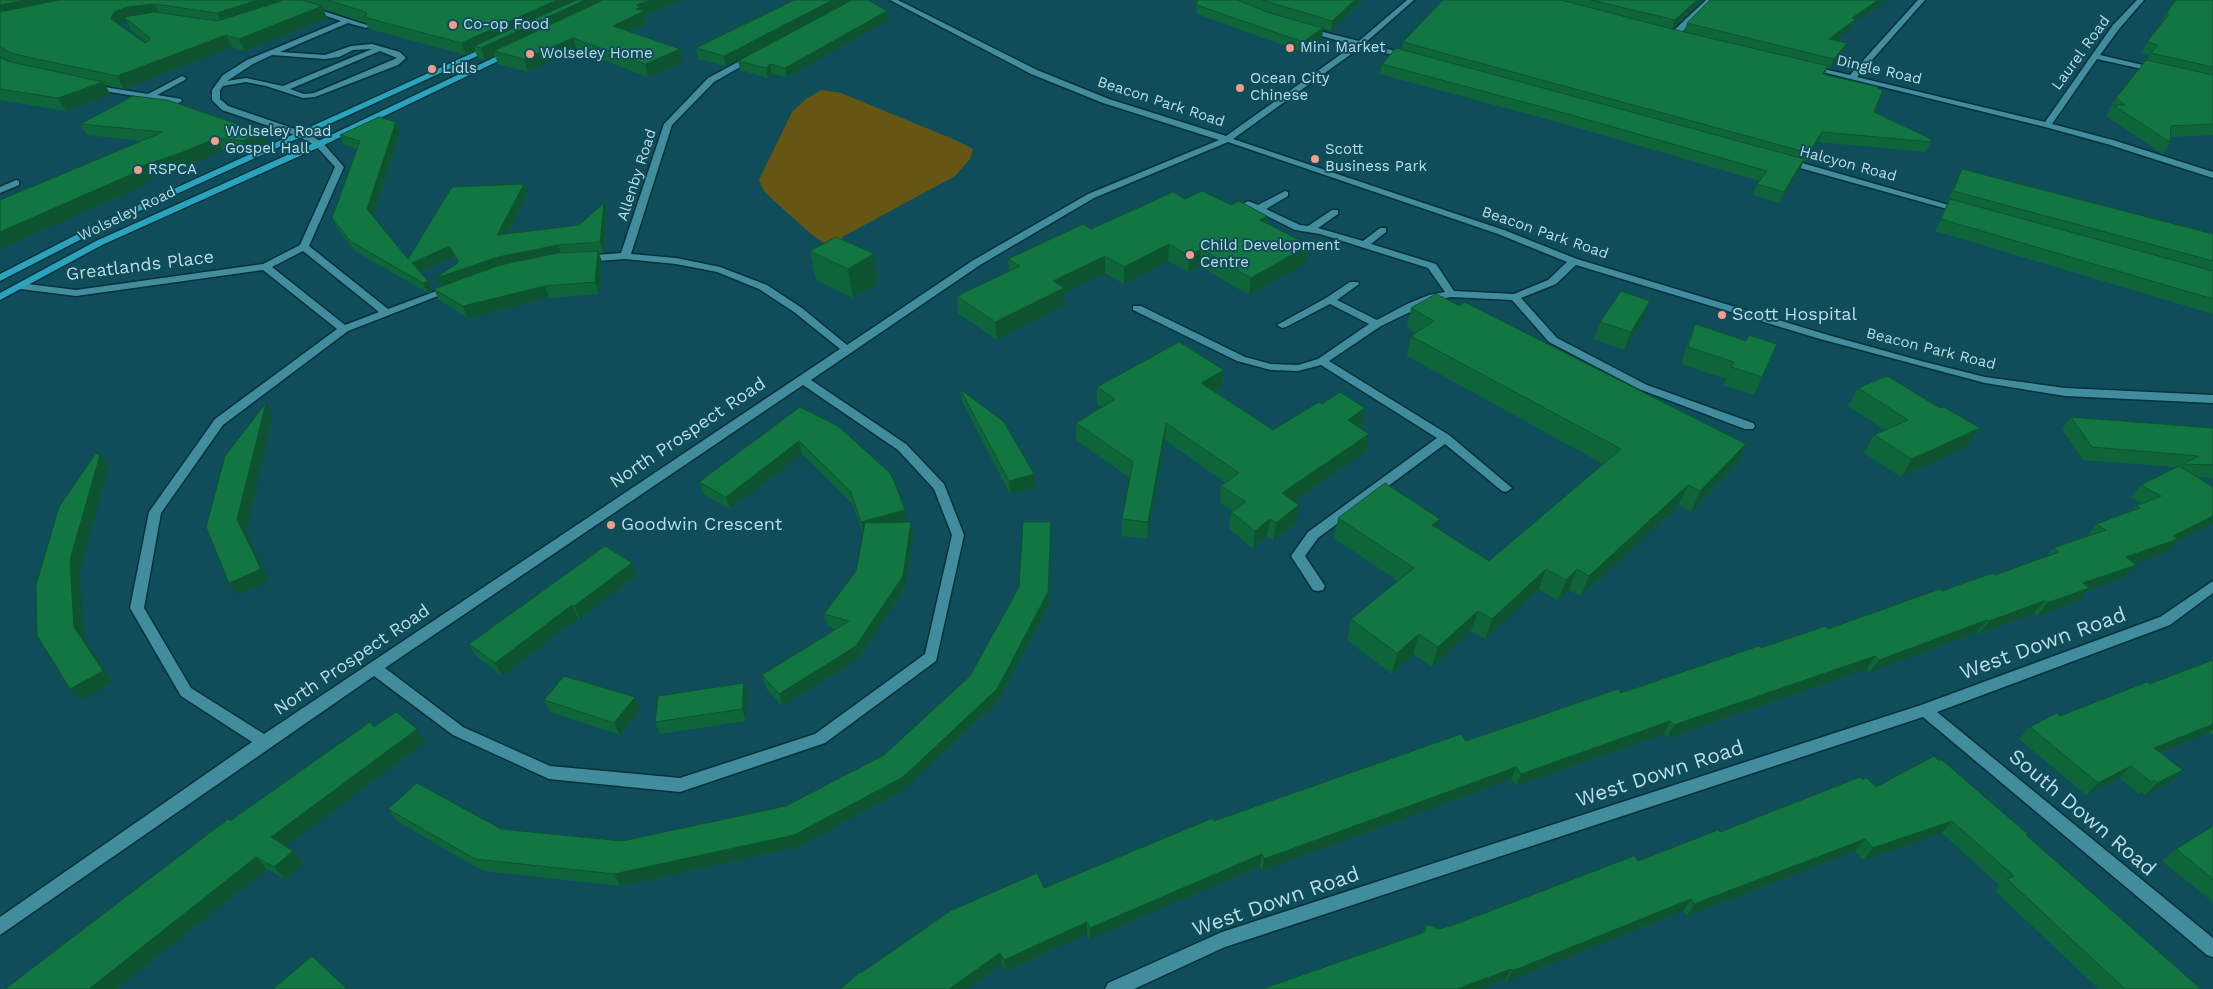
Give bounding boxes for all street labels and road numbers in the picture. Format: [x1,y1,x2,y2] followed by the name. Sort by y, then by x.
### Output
[2048,12,2114,94] street label: Laurel Road
[1835,51,1923,89] street label: Dingle Road
[1095,73,1227,131] street label: Beacon Park Road
[614,127,660,223] street label: Allenby Road
[1797,142,1899,186] street label: Halcyon Road
[75,183,179,245] street label: Wolseley Road
[1479,203,1611,263] street label: Beacon Park Road
[65,246,215,286] street label: Greatlands Place
[1864,324,1998,374] street label: Beacon Park Road
[606,373,770,493] street label: North Prospect Road
[270,600,434,720] street label: North Prospect Road
[1956,602,2130,686] street label: West Down Road
[1573,735,1747,813] street label: West Down Road
[2003,744,2161,882] street label: South Down Road
[1189,862,1363,942] street label: West Down Road

